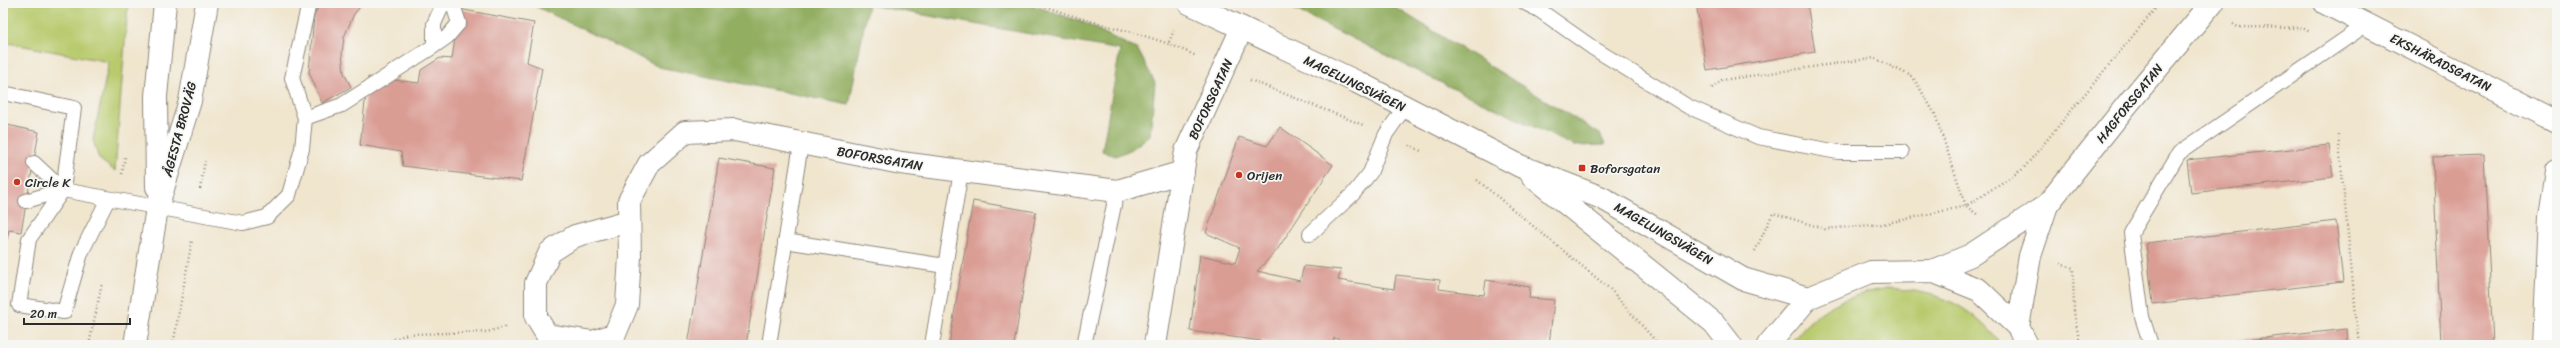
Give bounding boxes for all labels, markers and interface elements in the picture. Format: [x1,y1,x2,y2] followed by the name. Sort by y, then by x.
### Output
[2386,27,2496,98] street label: EKSHÄRADSGATAN
[1300,49,1410,118] street label: MAGELUNGSVÄGEN
[1182,55,1239,144] street label: BOFORSGATAN
[2090,58,2169,148] street label: HAGFORSGATAN
[155,79,203,180] street label: ÅGESTA BROVÄG
[835,140,925,177] street label: BOFORSGATAN
[1590,157,1660,180] place label: Boforsgatan
[1577,163,1587,173] marker: Boforsgatan
[1247,164,1282,187] place label: Orijen
[1234,170,1244,180] marker: Orijen
[25,171,71,194] place label: Circle K
[12,177,22,187] marker: Circle K
[1610,196,1718,271] street label: MAGELUNGSVÄGEN
[24,300,130,326] scale bar
[30,303,57,325] text: 20 m

